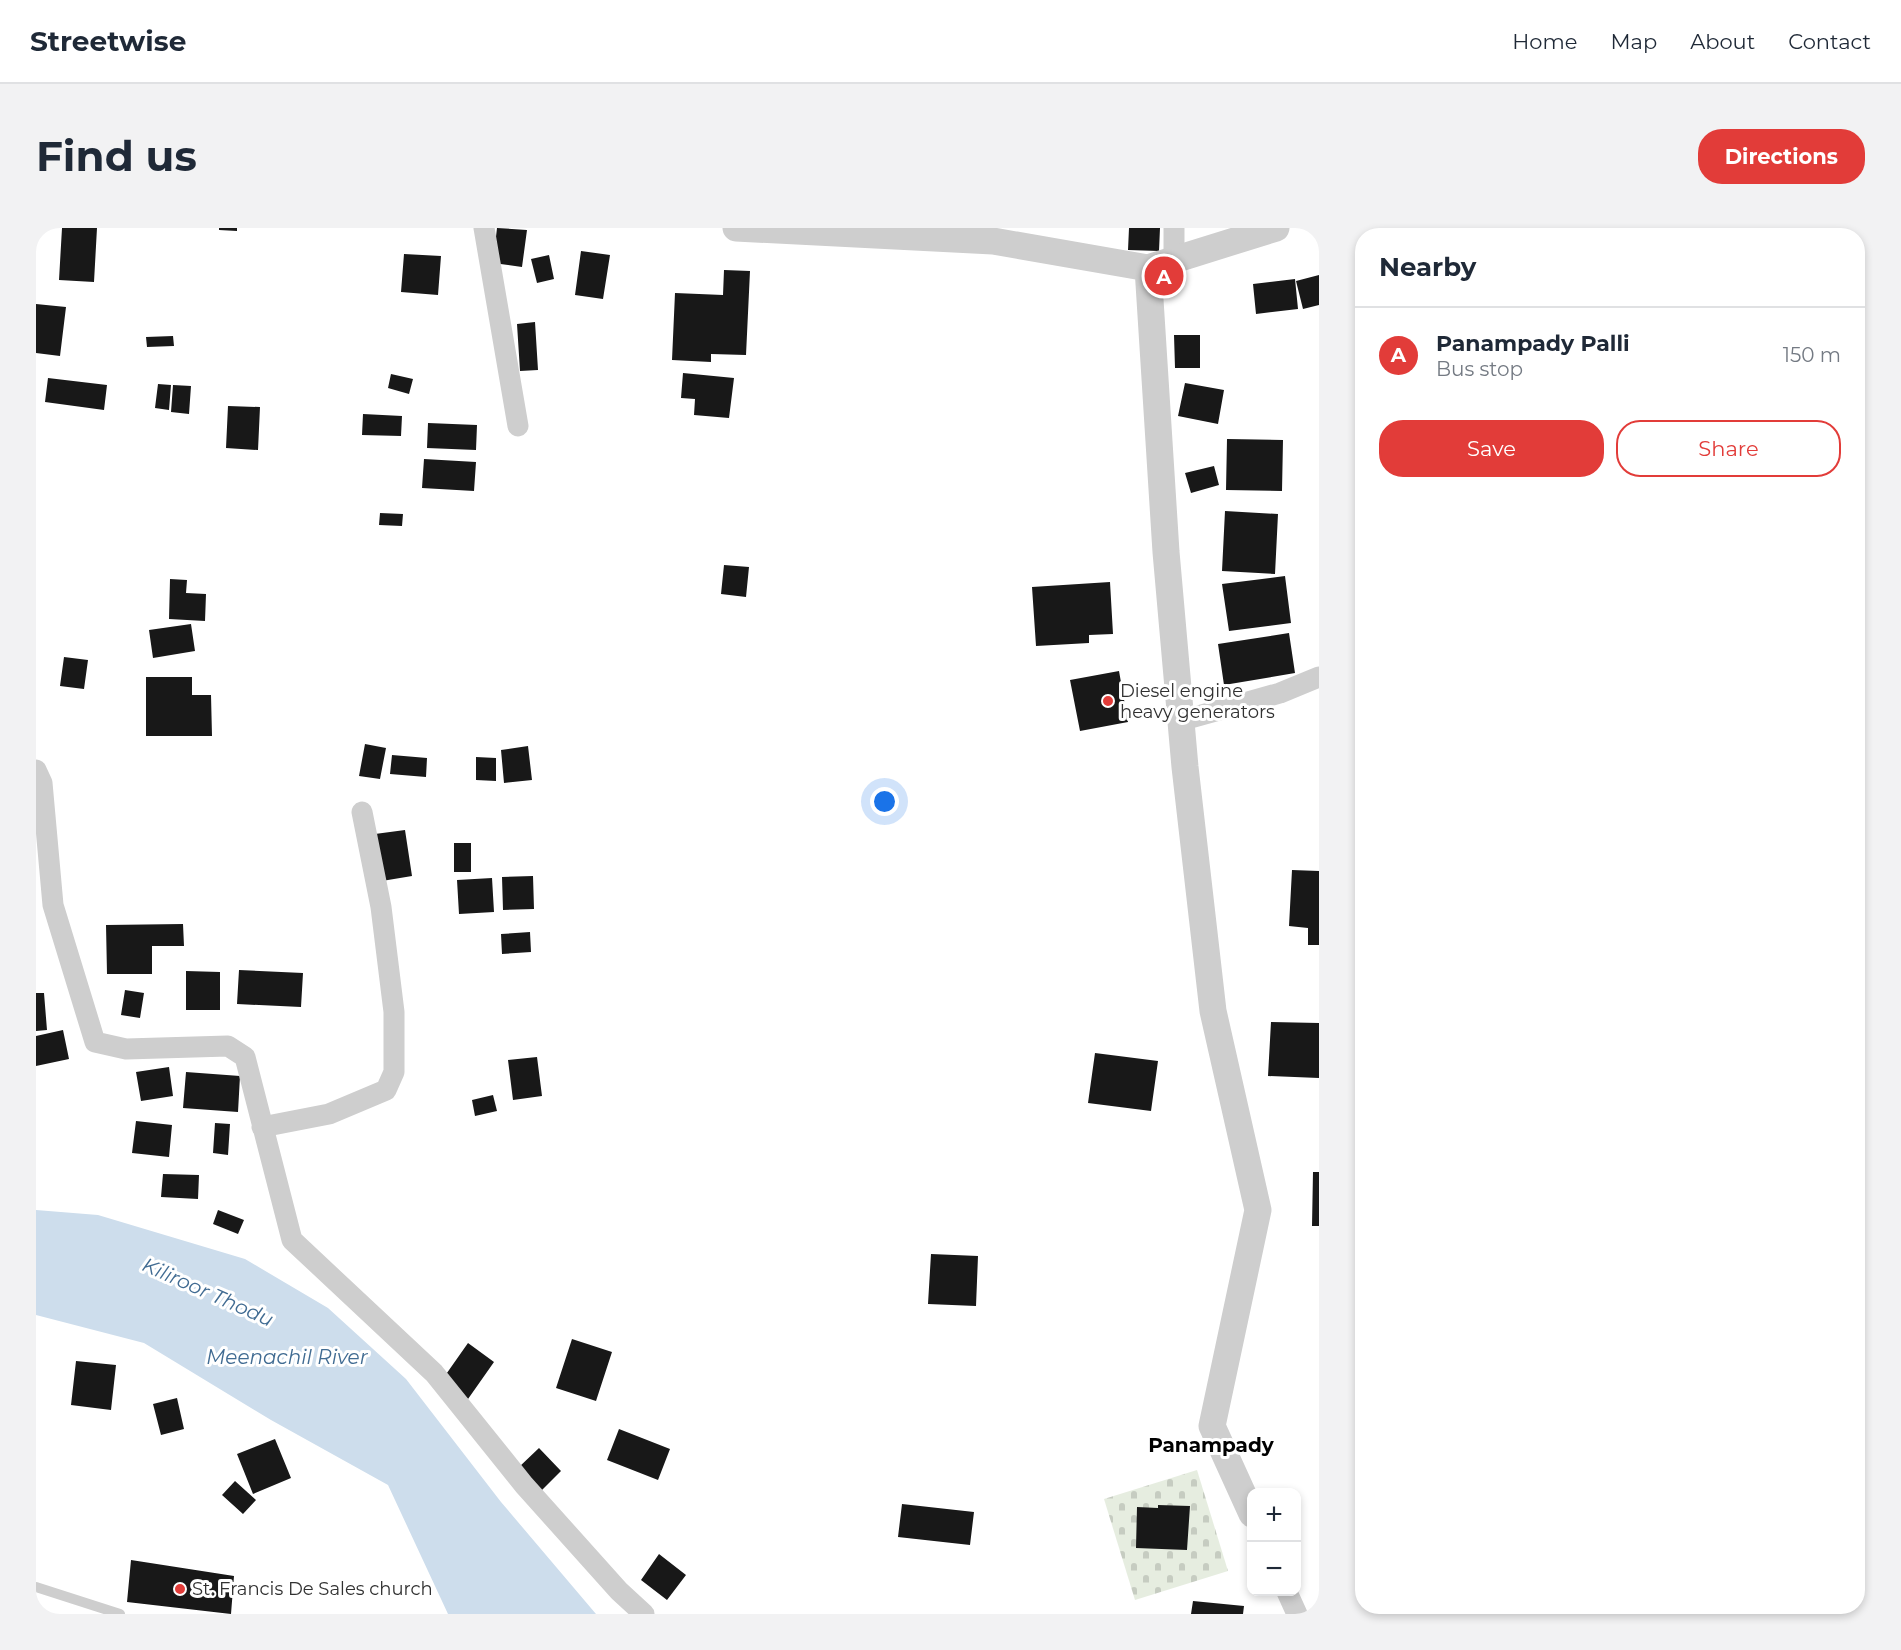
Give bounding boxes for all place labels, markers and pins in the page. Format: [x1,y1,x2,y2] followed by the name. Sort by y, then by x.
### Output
[1144,254,1184,298] pin: A
[1120,680,1275,723] place label: Diesel engine heavy generators
[1101,694,1115,708] marker: Diesel engine heavy generators
[192,1578,433,1600] place label: St. Francis De Sales church
[173,1582,187,1596] marker: St. Francis De Sales church

